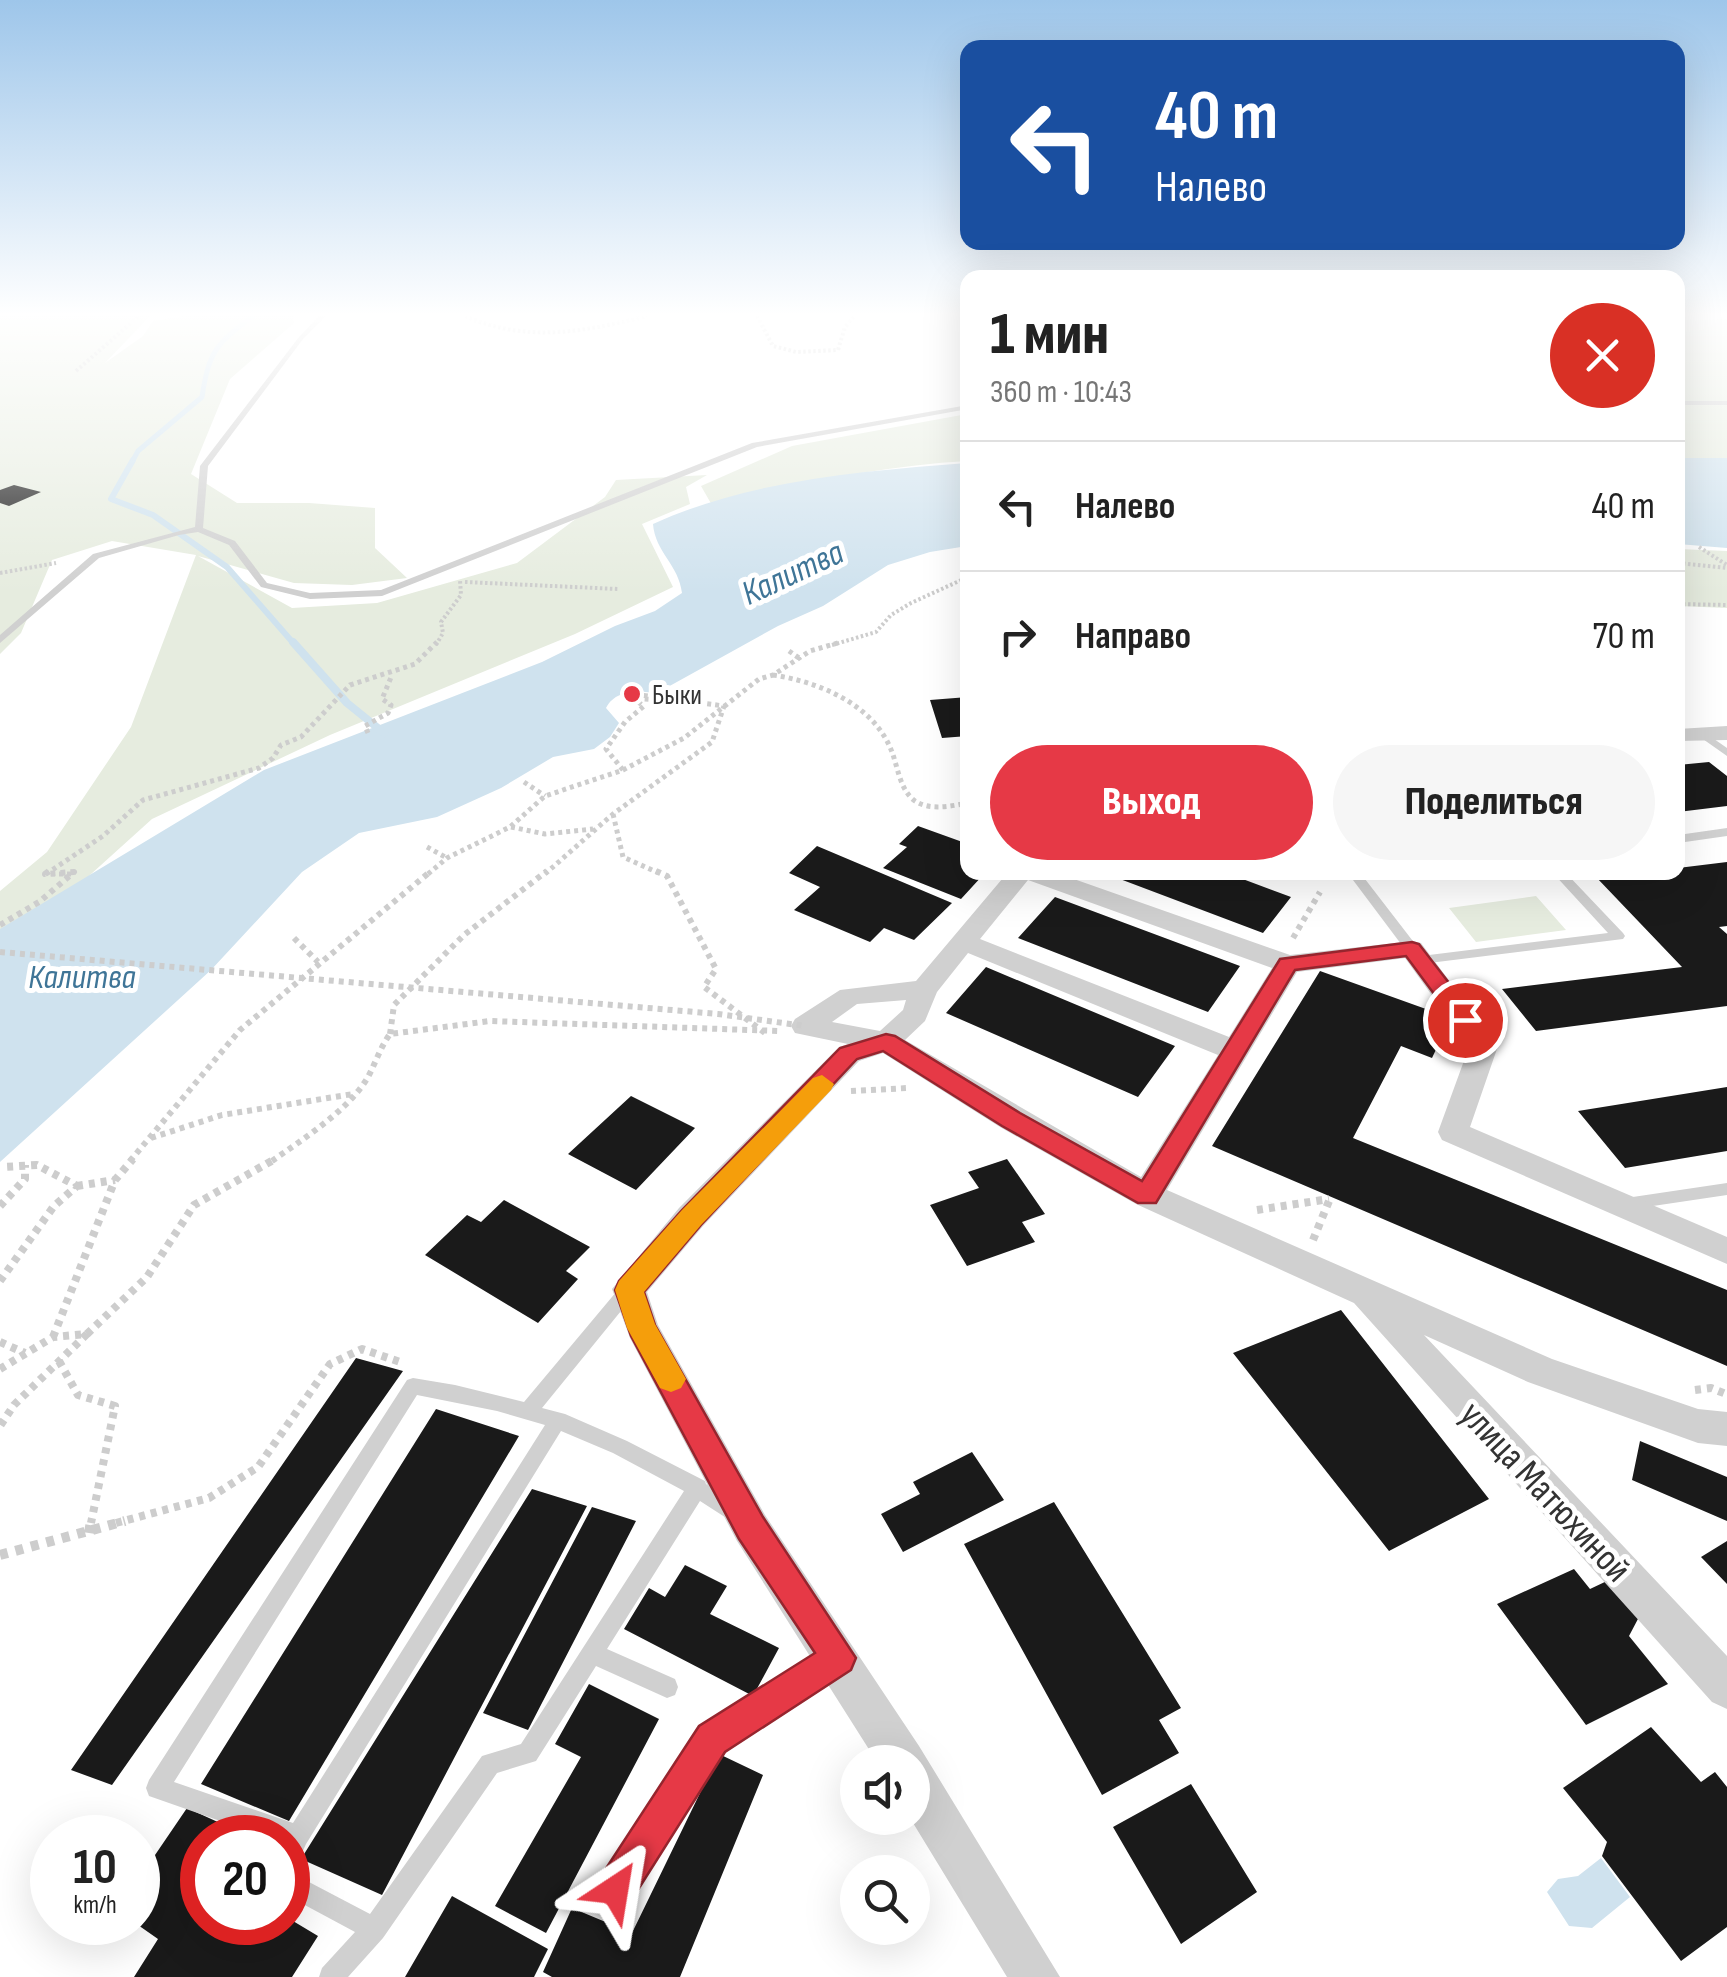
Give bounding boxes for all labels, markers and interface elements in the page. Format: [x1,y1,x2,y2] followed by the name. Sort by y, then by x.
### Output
[1155,75,1278,159] text: 40 m
[990,80,1120,210] icon: left
[1155,160,1267,215] text: Налево
[990,299,1109,371] text: 1 мин
[1550,303,1655,408] button: close
[990,373,1132,412] text: 360 m · 10:43
[990,479,1045,534] icon: left
[1075,484,1175,529] text: Налево
[1592,484,1655,529] text: 40 m
[735,531,850,616] water label: Калитва
[990,609,1045,664] icon: right
[1075,614,1191,659] text: Направо
[1593,614,1655,659] text: 70 m
[652,679,702,712] place label: Быки
[621,683,643,705] marker: Быки
[990,745,1313,860] button: Выход
[1333,745,1655,860] button: Поделиться
[28,956,136,999] water label: Калитва
[1423,978,1508,1063] pin
[1438,993,1493,1048] icon: arrive
[1450,1393,1640,1592] street label: улица Матюхиной
[840,1745,930,1945] map controls
[840,1745,930,1835] button: sound
[180,1815,310,1945] speed limit sign: 20
[73,1838,117,1898] text: 10
[563,1838,667,1942] position arrow
[840,1855,930,1945] button: search
[73,1890,117,1921] text: km/h

